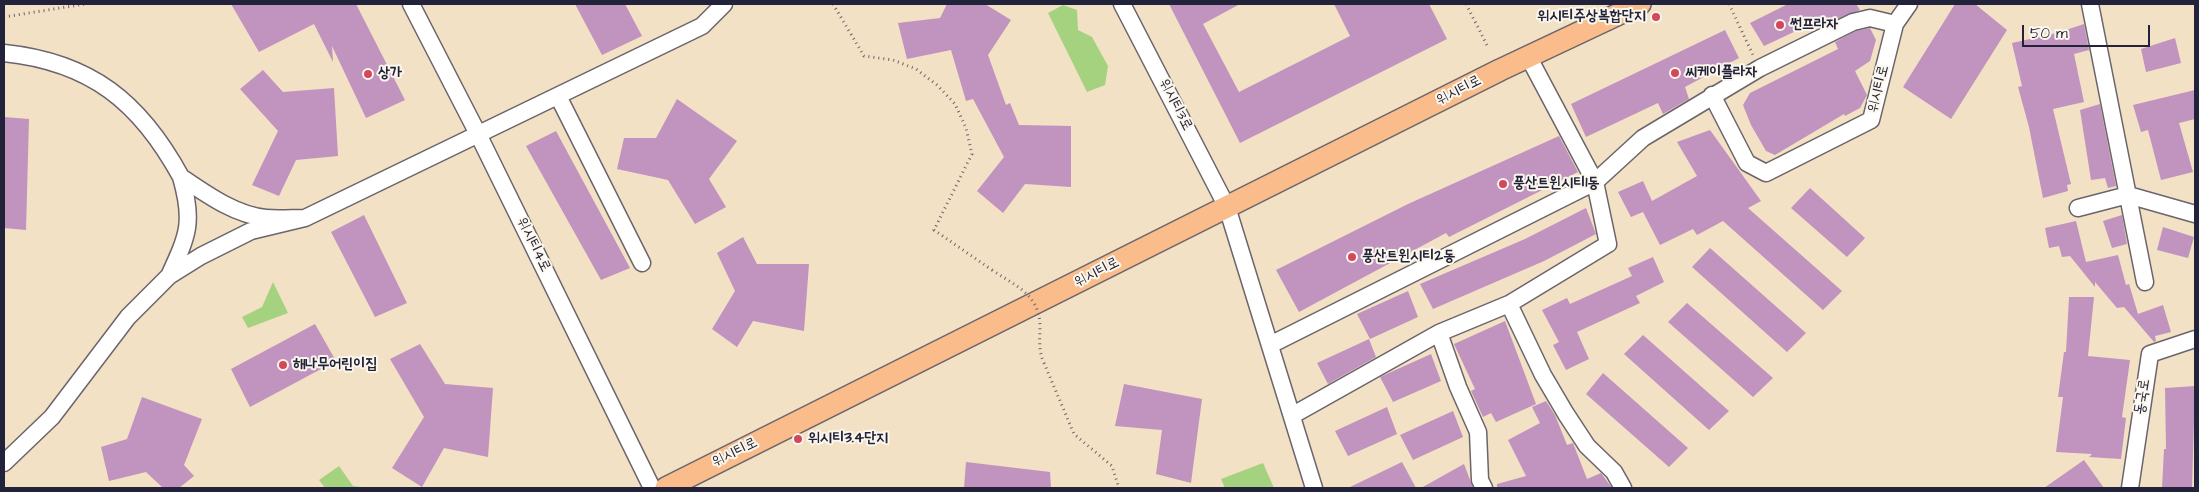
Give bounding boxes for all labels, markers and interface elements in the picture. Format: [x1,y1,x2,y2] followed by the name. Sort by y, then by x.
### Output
[1537,8,1646,26] place label: 위시티주상복합단지
[1650,11,1662,23] marker: 위시티주상복합단지
[2024,15,2152,47] scale bar
[1790,16,1838,34] place label: 썬프라자
[1774,19,1786,31] marker: 썬프라자
[2030,23,2068,44] text: 50 m
[1864,63,1894,115] street label: 위시티로
[1685,64,1757,82] place label: 씨케이플라자
[378,65,402,83] place label: 상가
[1669,67,1681,79] marker: 씨케이플라자
[362,68,374,80] marker: 상가
[1433,72,1485,110] street label: 위시티로
[1154,76,1196,134] street label: 위시티3로
[1513,175,1599,193] place label: 풍산트윈시티1동
[1497,178,1509,190] marker: 풍산트윈시티1동
[512,215,554,275] street label: 위시티4로
[1362,248,1455,266] place label: 풍산트윈시티2동
[1346,251,1358,263] marker: 풍산트윈시티2동
[1071,254,1123,292] street label: 위시티로
[293,356,377,374] place label: 해나무어린이집
[277,359,289,371] marker: 해나무어린이집
[2131,378,2155,416] street label: 동국로
[808,430,888,448] place label: 위시티3.4단지
[792,433,804,445] marker: 위시티3.4단지
[709,434,761,472] street label: 위시티로

